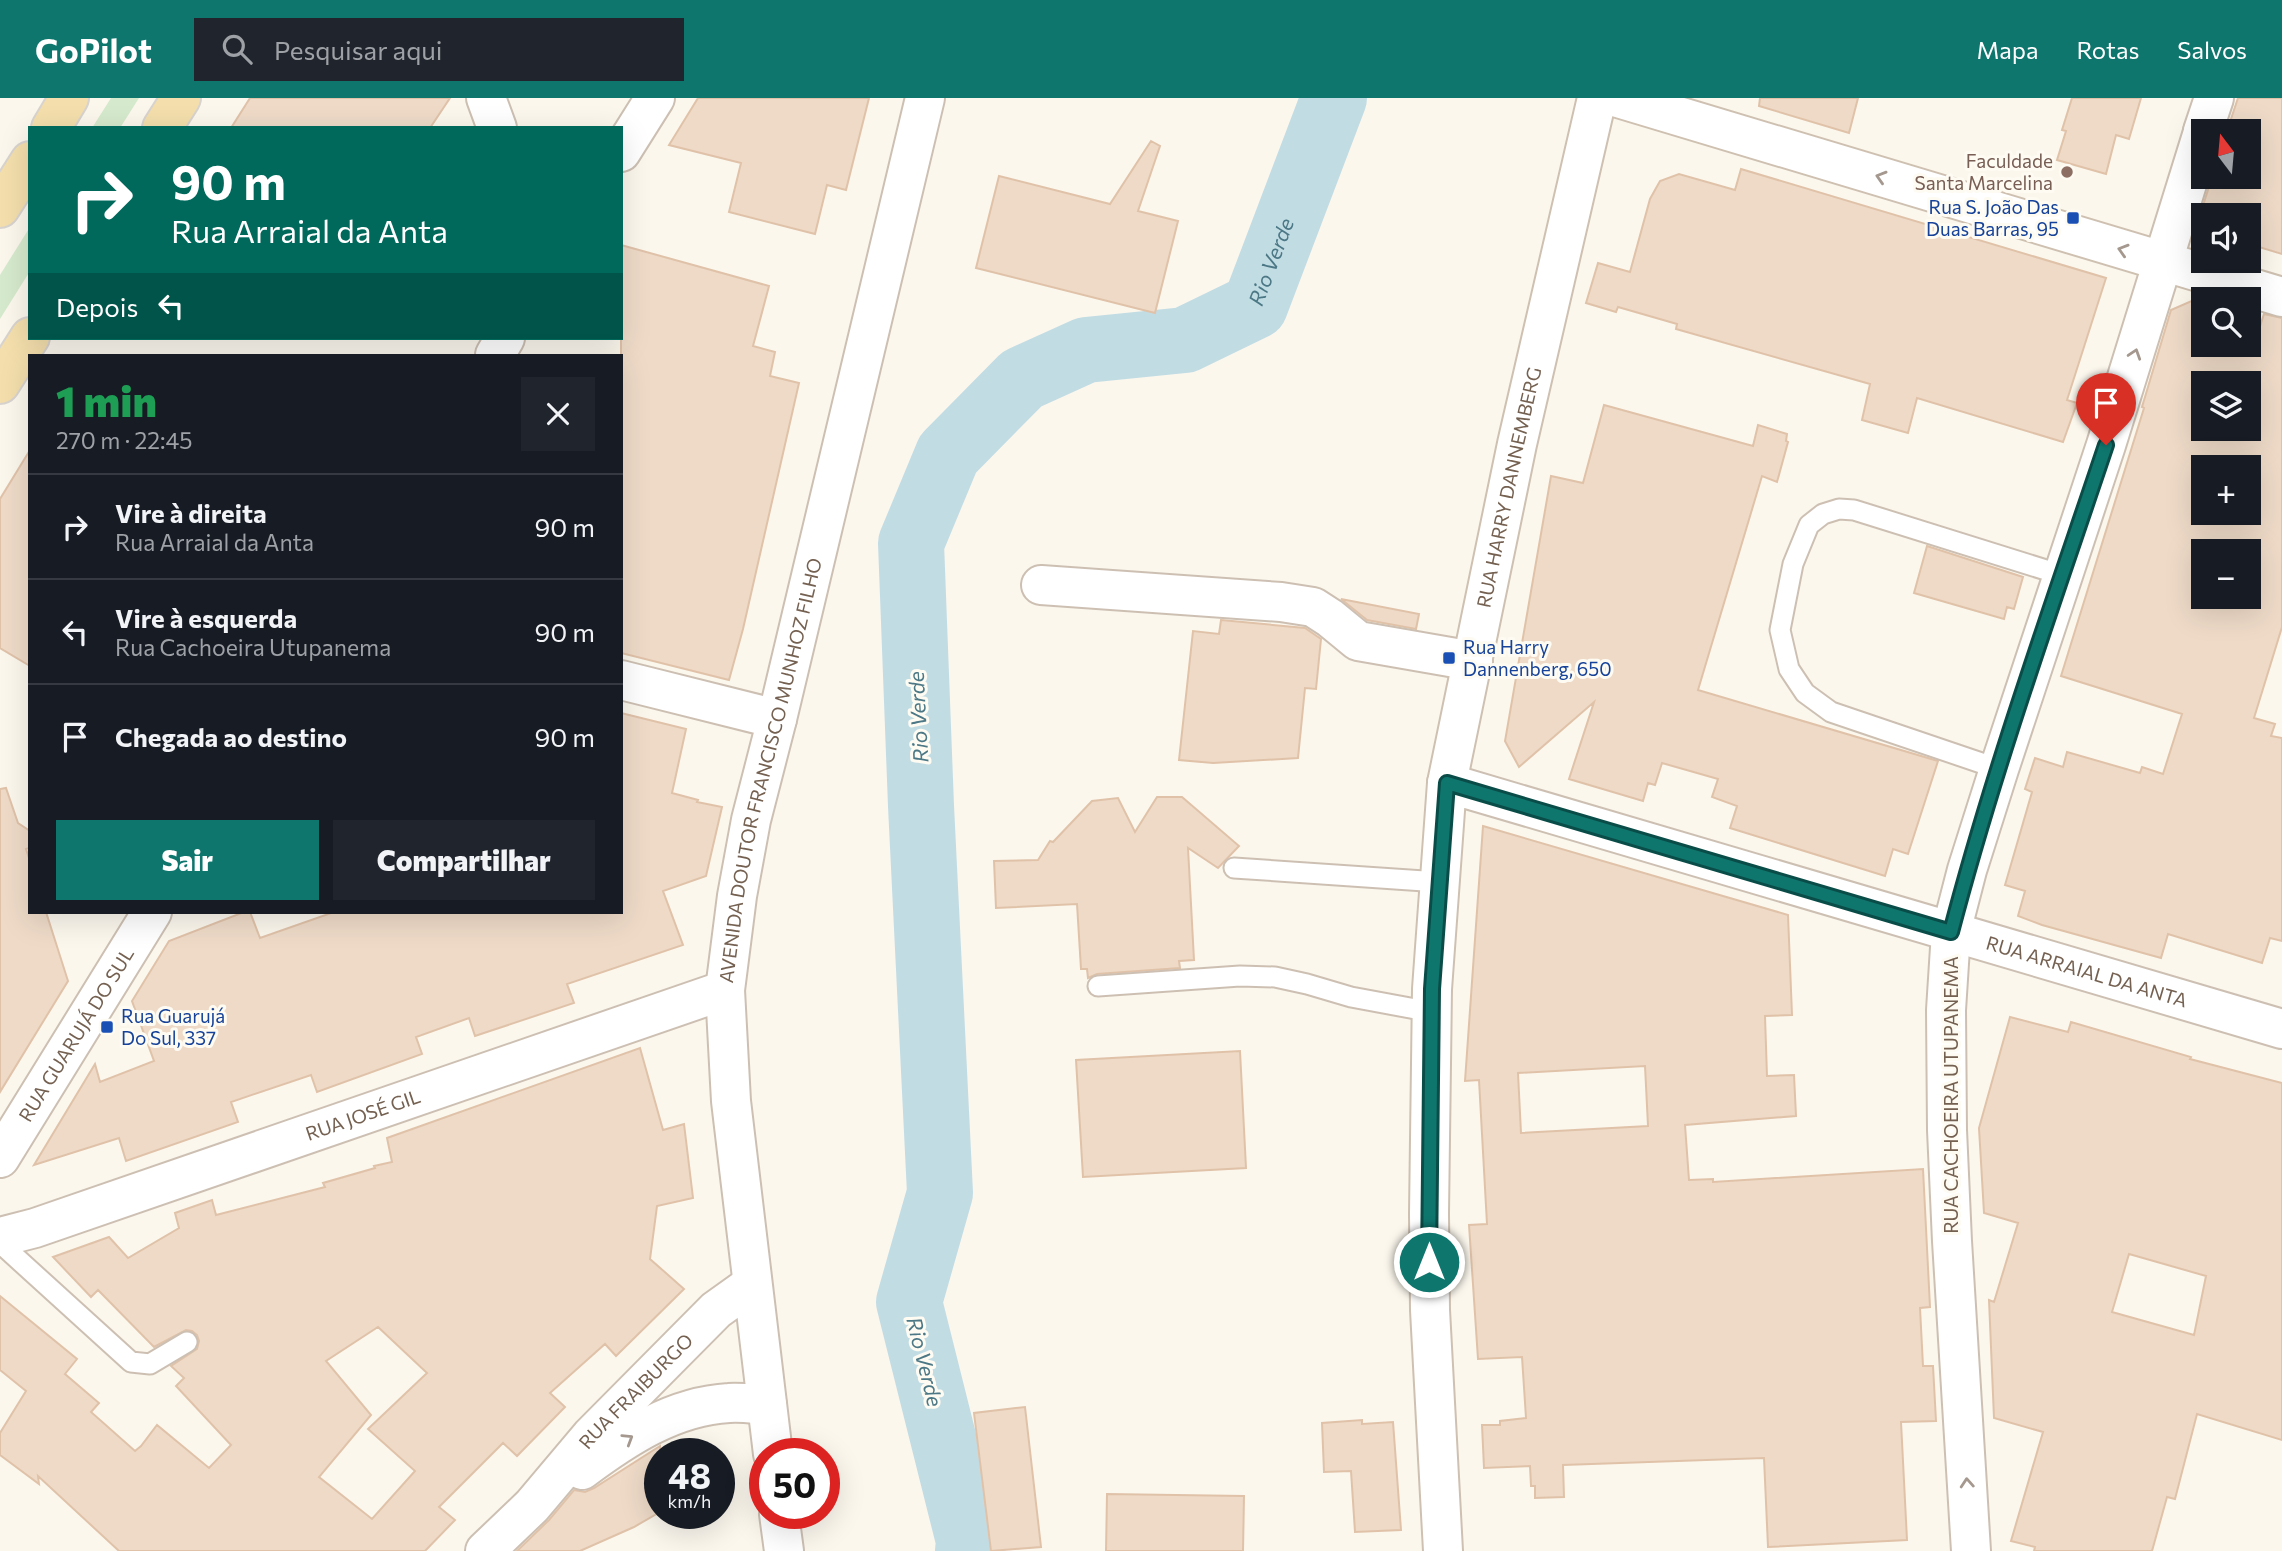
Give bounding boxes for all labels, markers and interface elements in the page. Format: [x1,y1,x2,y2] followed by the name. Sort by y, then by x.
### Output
[194,18,684,81] search box
[35,29,152,70] text: GoPilot
[218,30,256,68] icon: search
[274,34,443,65] text: Pesquisar aqui
[1977,35,2039,64] text: Mapa
[2077,35,2139,64] text: Rotas
[2177,35,2247,64] text: Salvos
[2191,119,2261,189] north arrow
[2191,119,2261,609] map controls
[1915,149,2053,194] place label: Faculdade Santa Marcelina
[171,150,286,210] text: 90 m
[56,154,147,245] icon: right
[2059,164,2075,180] marker: Faculdade Santa Marcelina
[1876,171,1888,186] one-way arrow
[1926,195,2059,240] place label: Rua S. João Das Duas Barras, 95
[2191,203,2261,273] button: sound
[171,210,448,250] text: Rua Arraial da Anta
[2065,210,2081,226] marker: Rua S. João Das Duas Barras, 95
[1242,214,1298,309] water label: Rio Verde
[2117,243,2129,258] one-way arrow
[152,287,190,325] icon: left
[2191,287,2261,357] button: search
[56,291,138,322] text: Depois
[2126,348,2141,360] one-way arrow
[1472,365,1545,610] street label: RUA HARRY DANNEMBERG
[2191,371,2261,441] button: layers
[2076,373,2136,445] pin
[56,374,157,426] text: 1 min
[521,377,595,451] button: close
[2087,384,2125,422] icon: arrive
[56,426,192,454] text: 270 m · 22:45
[2191,455,2261,525] button: +
[115,497,267,528] text: Vire à direita
[56,508,94,546] icon: right
[535,511,595,542] text: 90 m
[115,528,314,556] text: Rua Arraial da Anta
[2191,539,2261,609] button: −
[714,555,826,984] street label: AVENIDA DOUTOR FRANCISCO MUNHOZ FILHO
[115,602,297,633] text: Vire à esquerda
[56,613,94,651] icon: left
[535,616,595,647] text: 90 m
[115,633,391,661] text: Rua Cachoeira Utupanema
[1463,635,1612,680] place label: Rua Harry Dannenberg, 650
[1441,650,1457,666] marker: Rua Harry Dannenberg, 650
[903,671,932,763] water label: Rio Verde
[56,718,94,756] icon: arrive
[115,721,347,752] text: Chegada ao destino
[535,721,595,752] text: 90 m
[56,820,319,900] button: Sair
[333,820,595,900] button: Compartilhar
[1984,931,2190,1011] street label: RUA ARRAIAL DA ANTA
[13,943,138,1126] street label: RUA GUARUJÁ DO SUL
[1939,956,1962,1234] street label: RUA CACHOEIRA UTUPANEMA
[121,1004,225,1049] place label: Rua Guarujá Do Sul, 337
[99,1019,115,1035] marker: Rua Guarujá Do Sul, 337
[302,1084,423,1145] street label: RUA JOSÉ GIL
[1392,1225,1466,1299] position arrow
[902,1314,949,1409] water label: Rio Verde
[574,1328,697,1453] street label: RUA FRAIBURGO
[620,1434,633,1447] one-way arrow
[749,1438,840,1529] speed limit sign: 50
[668,1453,711,1496] text: 48
[1960,1477,1975,1488] one-way arrow
[668,1490,711,1512] text: km/h

